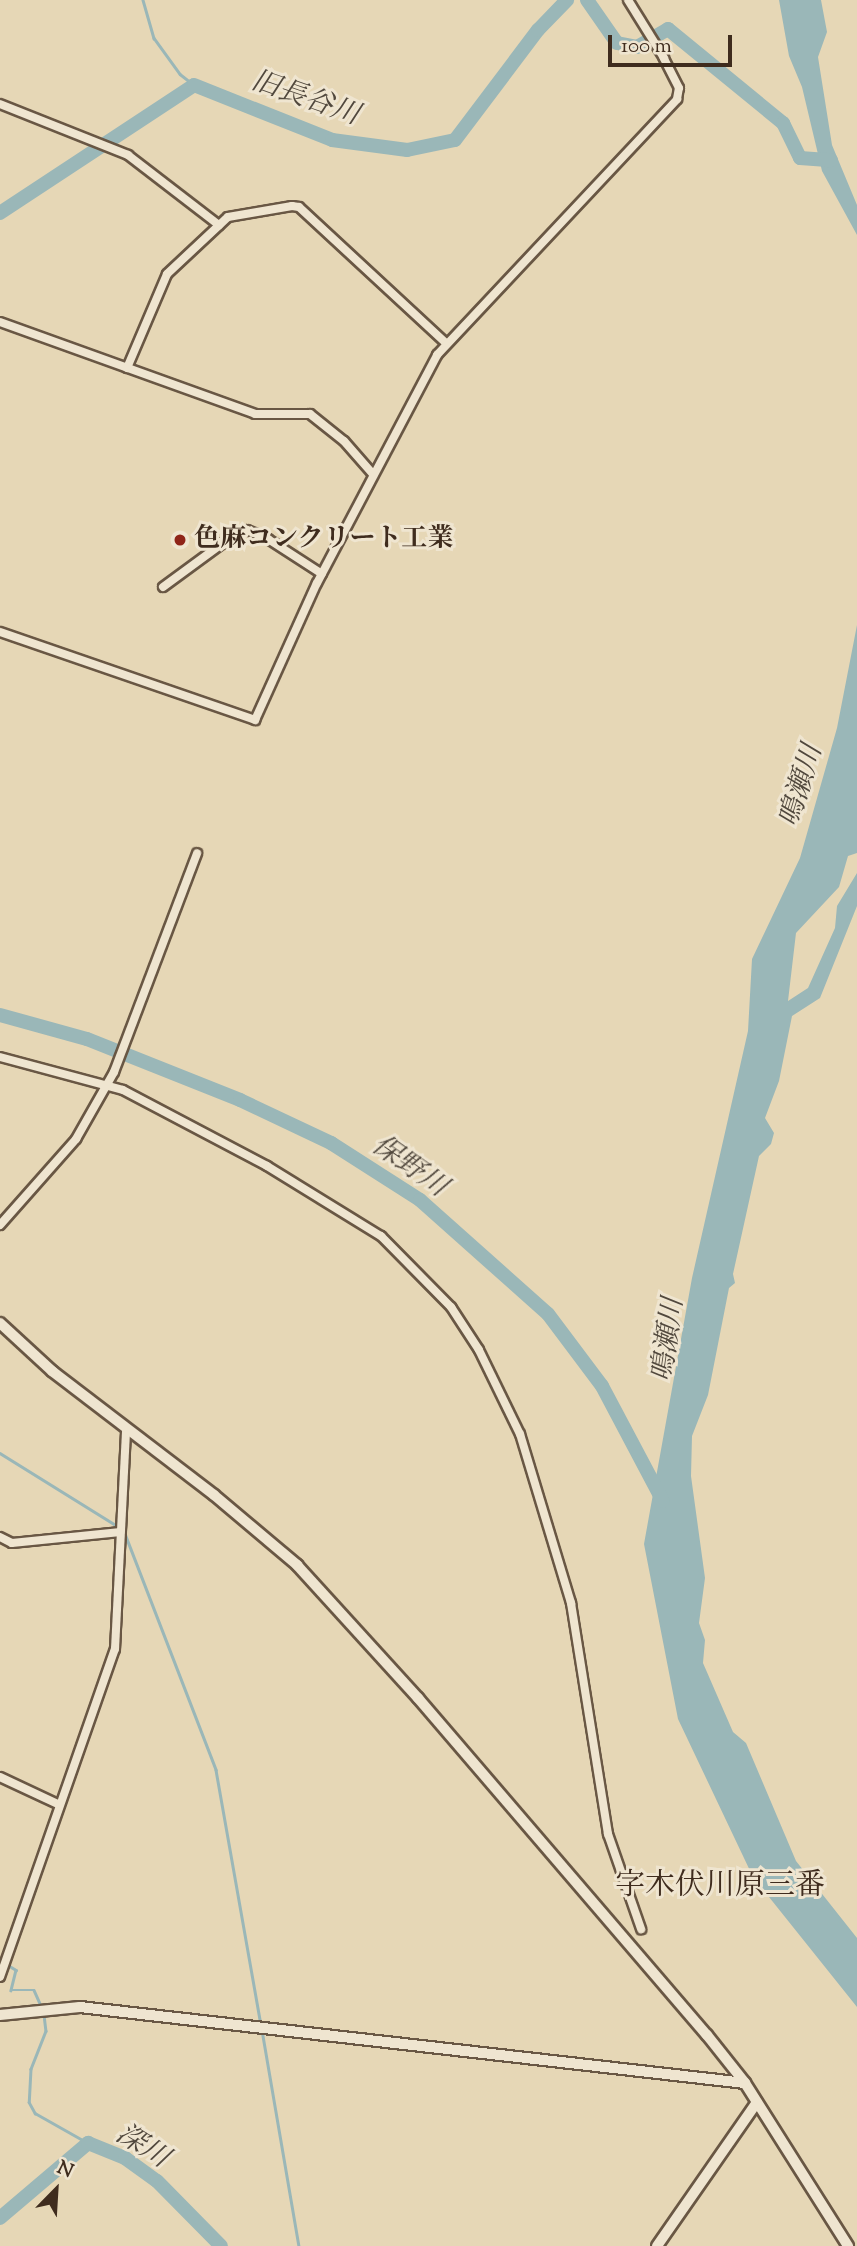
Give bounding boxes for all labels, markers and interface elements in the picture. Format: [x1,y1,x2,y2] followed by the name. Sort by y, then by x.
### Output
[612,21,736,65] scale bar
[621,32,672,62] text: 100 m
[247,65,363,133] water label: 旧長谷川
[194,524,454,556] place label: 色麻コンクリート工業
[172,532,188,548] marker: 色麻コンクリート工業
[774,741,830,831] water label: 鳴瀬川
[365,1129,453,1205] water label: 保野川
[647,1296,691,1384] water label: 鳴瀬川
[615,1869,825,1905] district label: 字木伏川原三番
[109,2118,175,2176] water label: 深川
[21,2155,91,2225] north arrow
[52,2155,77,2186] text: N

